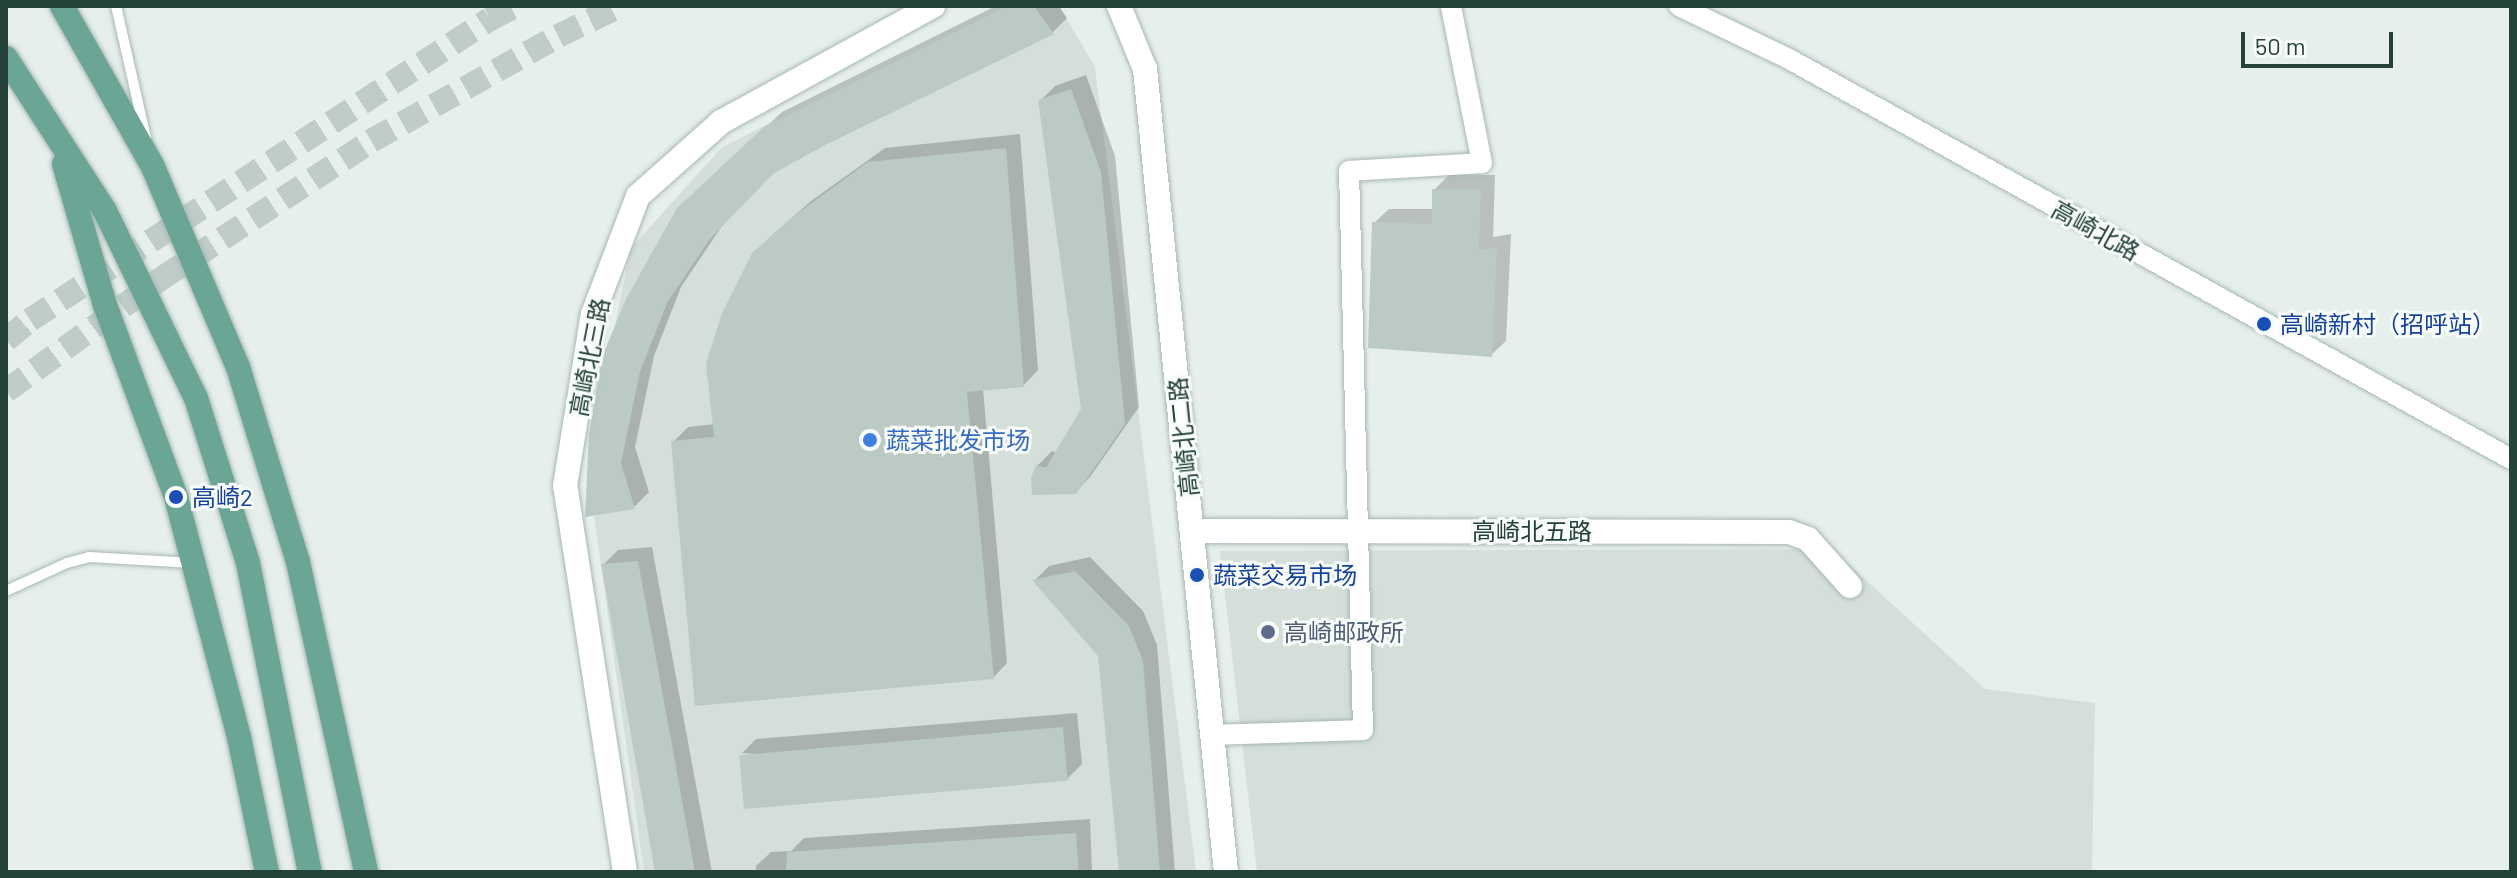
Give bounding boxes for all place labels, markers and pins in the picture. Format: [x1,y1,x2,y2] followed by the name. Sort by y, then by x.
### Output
[2280,310,2496,338] place label: 高崎新村（招呼站）
[2255,315,2273,333] marker: 高崎新村（招呼站）
[886,426,1030,454] place label: 蔬菜批发市场
[861,431,879,449] marker: 蔬菜批发市场
[192,483,253,511] place label: 高崎2
[167,488,185,506] marker: 高崎2
[1213,561,1357,589] place label: 蔬菜交易市场
[1188,566,1206,584] marker: 蔬菜交易市场
[1284,618,1404,646] place label: 高崎邮政所
[1259,623,1277,641] marker: 高崎邮政所

